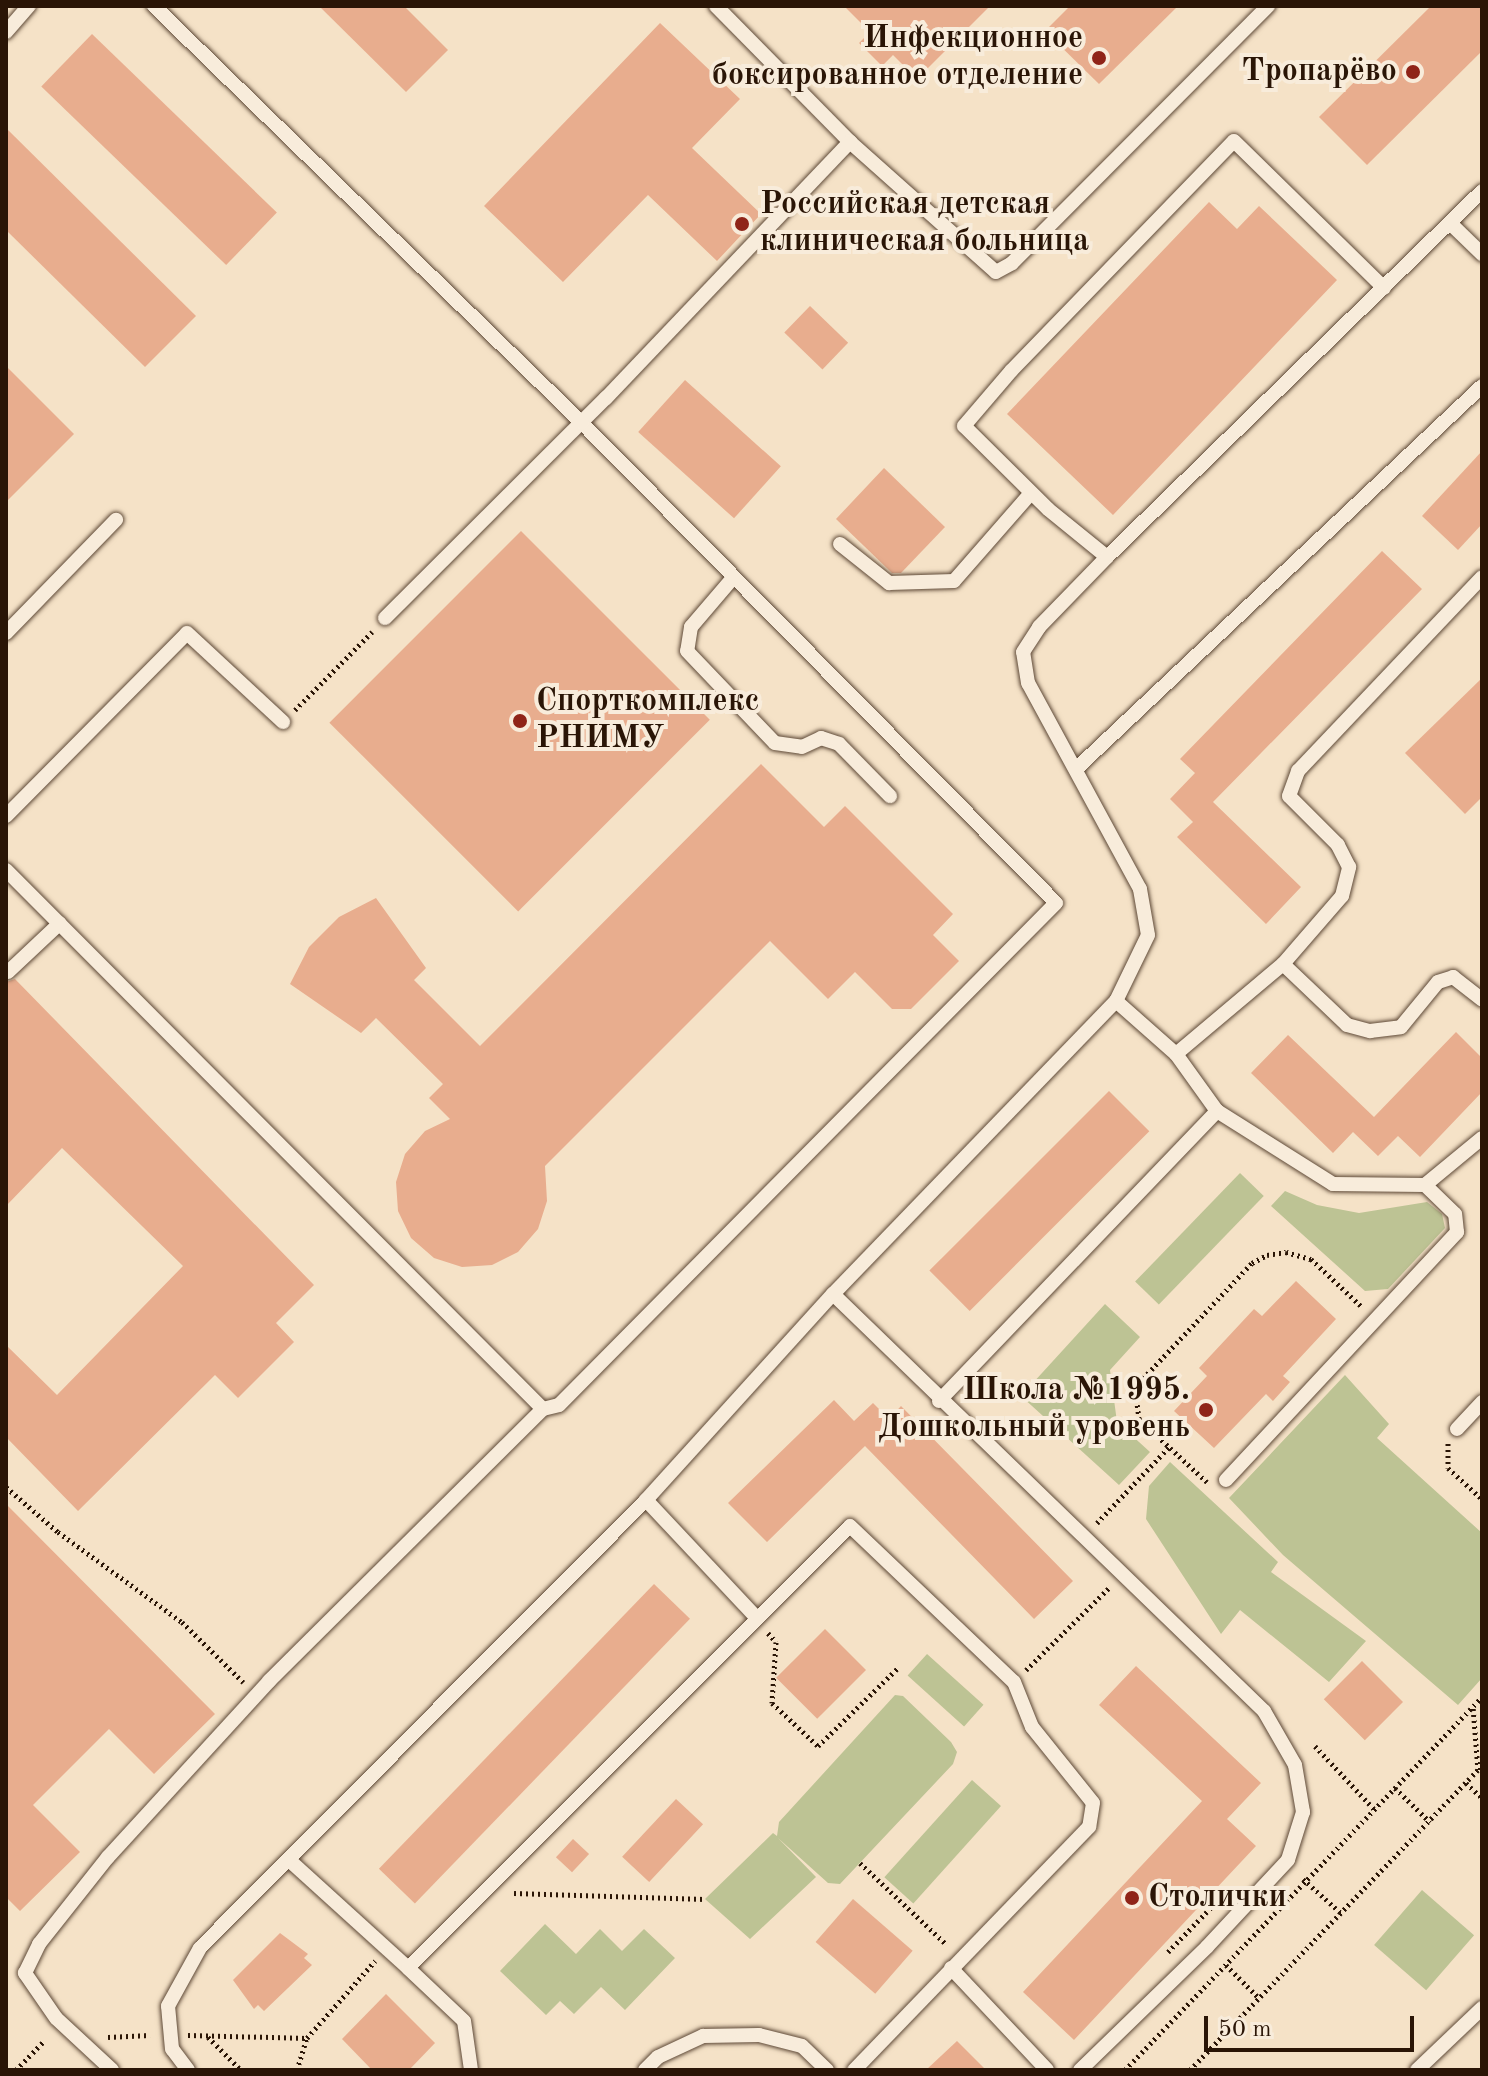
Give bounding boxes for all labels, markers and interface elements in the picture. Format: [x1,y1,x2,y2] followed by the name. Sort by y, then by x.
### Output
[712,21,1083,96] place label: Инфекционное боксированное отделение
[1090,49,1108,67] marker: Инфекционное боксированное отделение
[1242,53,1397,91] place label: Тропарёво
[1404,63,1422,81] marker: Тропарёво
[760,187,1089,262] place label: Российская детская клиническая больница
[731,213,753,235] marker: Российская детская клиническая больница
[536,684,759,759] place label: Спорткомплекс РНИМУ
[511,712,529,730] marker: Спорткомплекс РНИМУ
[878,1373,1190,1448] place label: Школа №1995. Дошкольный уровень
[1197,1401,1215,1419] marker: Школа №1995. Дошкольный уровень
[1148,1879,1287,1917] place label: Столички
[1123,1889,1141,1907] marker: Столички
[1208,2000,1418,2050] scale bar
[1218,2018,1272,2042] text: 50 m

